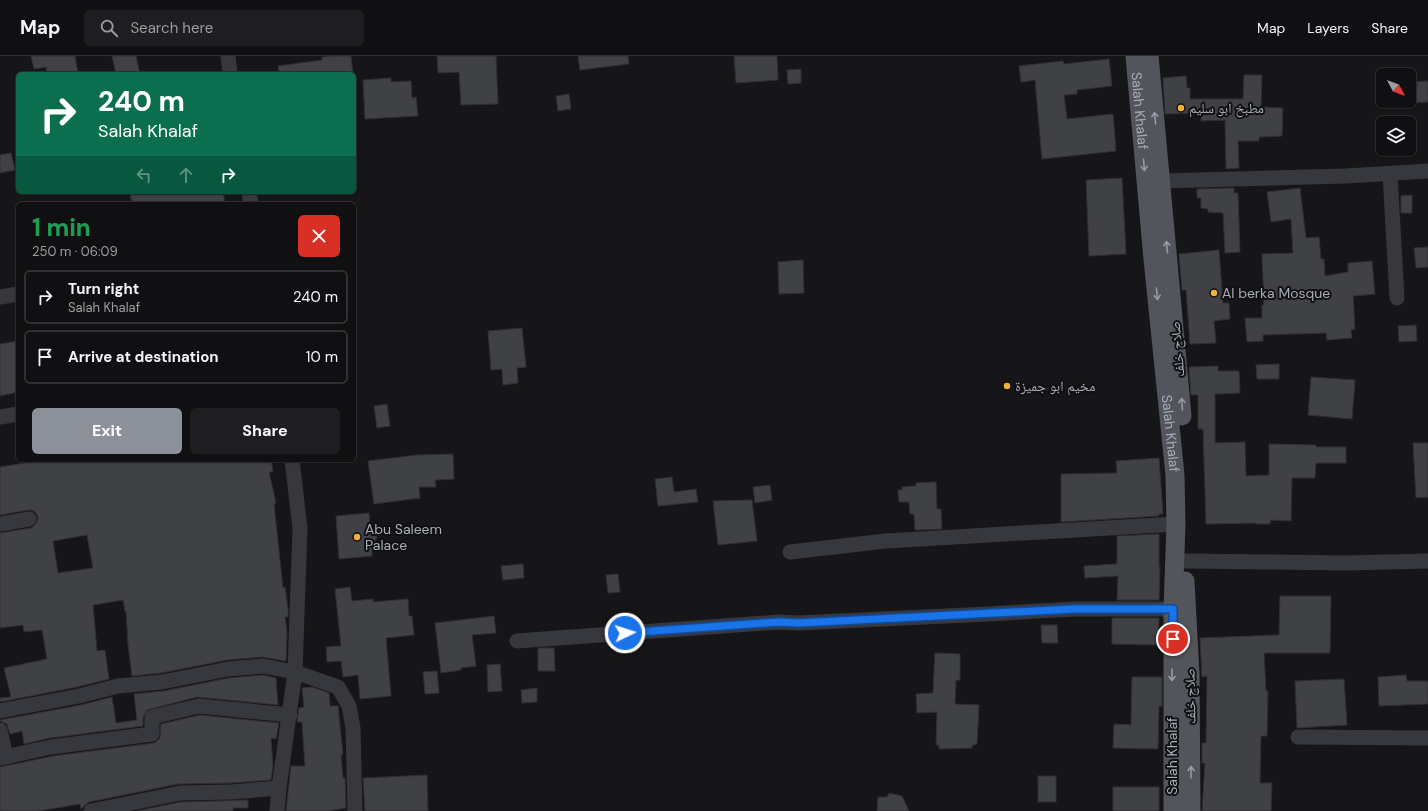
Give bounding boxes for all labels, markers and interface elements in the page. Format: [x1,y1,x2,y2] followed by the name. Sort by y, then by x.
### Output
[84,10,364,46] search box
[20,15,60,40] text: Map
[98,17,120,39] icon: search
[130,18,213,38] text: Search here
[1257,19,1285,37] text: Map
[1307,19,1349,37] text: Layers
[1371,19,1408,37] text: Share
[1376,68,1416,108] north arrow
[1376,68,1416,156] map controls
[1127,71,1152,151] street label: Salah Khalaf
[98,83,185,120] text: 240 m
[32,88,84,140] icon: right
[1189,99,1264,118] place label: مطبخ ابو سليم
[1176,103,1186,113] marker: مطبخ ابو سليم
[1151,112,1158,125] one-way arrow
[1376,116,1416,156] button: layers
[98,119,198,143] text: Salah Khalaf
[1140,158,1148,171] one-way arrow
[133,164,155,186] icon: left
[175,164,197,186] icon: ahead
[217,164,239,186] icon: right
[32,212,91,243] text: 1 min
[298,215,340,257] button: close
[1163,241,1171,254] one-way arrow
[32,243,118,260] text: 250 m · 06:09
[68,279,139,299] text: Turn right
[1222,284,1330,302] place label: Al berka Mosque
[34,286,56,308] icon: right
[293,287,338,307] text: 240 m
[1153,287,1160,300] one-way arrow
[1209,288,1219,298] marker: Al berka Mosque
[68,299,140,316] text: Salah Khalaf
[1166,320,1189,378] street label: صلاح خلف
[34,346,56,368] icon: arrive
[68,347,219,367] text: Arrive at destination
[306,347,338,367] text: 10 m
[1015,377,1095,396] place label: مخيم ابو جميزة
[1002,381,1012,391] marker: مخيم ابو جميزة
[1158,394,1184,473] street label: Salah Khalaf
[1178,398,1185,411] one-way arrow
[32,408,182,454] button: Exit
[190,408,340,454] button: Share
[365,520,442,554] place label: Abu Saleem Palace
[352,532,362,542] marker: Abu Saleem Palace
[604,612,646,654] position arrow
[1156,622,1190,656] pin
[1162,628,1184,650] icon: arrive
[1168,668,1176,681] one-way arrow
[1181,668,1200,724] street label: صلاح خلف
[1163,717,1181,795] street label: Salah Khalaf
[1187,766,1195,779] one-way arrow

